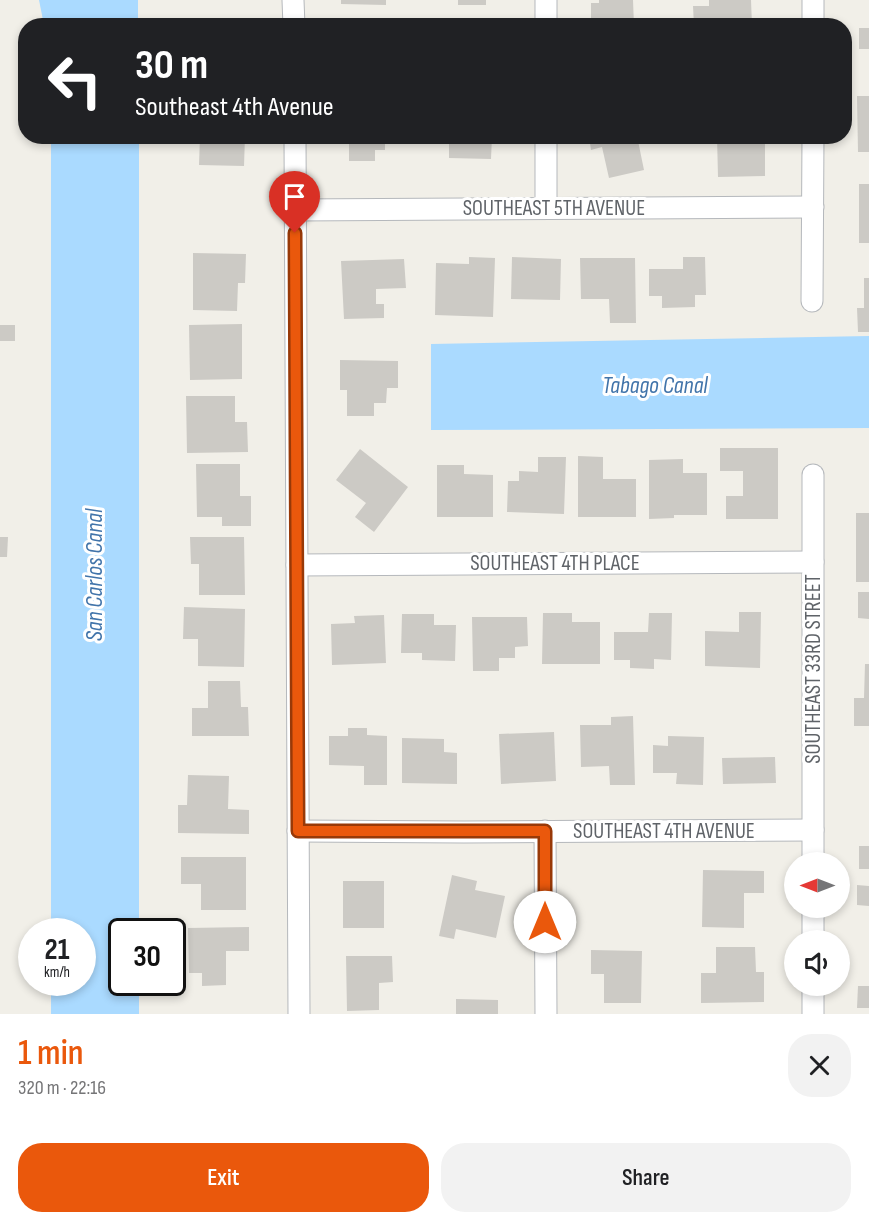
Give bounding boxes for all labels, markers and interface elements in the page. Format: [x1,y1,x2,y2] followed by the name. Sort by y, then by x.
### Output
[135,40,208,91] text: 30 m
[36,42,114,120] icon: left
[135,91,334,123] text: Southeast 4th Avenue
[269,171,320,233] pin
[278,180,311,213] icon: arrive
[463,195,645,222] street label: SOUTHEAST 5TH AVENUE
[602,371,708,400] water label: Tabago Canal
[80,508,109,641] water label: San Carlos Canal
[470,550,640,577] street label: SOUTHEAST 4TH PLACE
[800,574,827,764] street label: SOUTHEAST 33RD STREET
[573,818,755,845] street label: SOUTHEAST 4TH AVENUE
[784,852,850,918] north arrow
[784,852,850,996] map controls
[513,890,577,954] position arrow
[108,918,186,996] speed limit sign: 30
[784,930,850,996] button: sound
[45,932,69,968] text: 21
[44,963,70,982] text: km/h
[18,1032,83,1075] text: 1 min
[788,1034,851,1097] button: close
[18,1076,106,1100] text: 320 m · 22:16
[18,1143,429,1212] button: Exit
[441,1143,851,1212] button: Share

